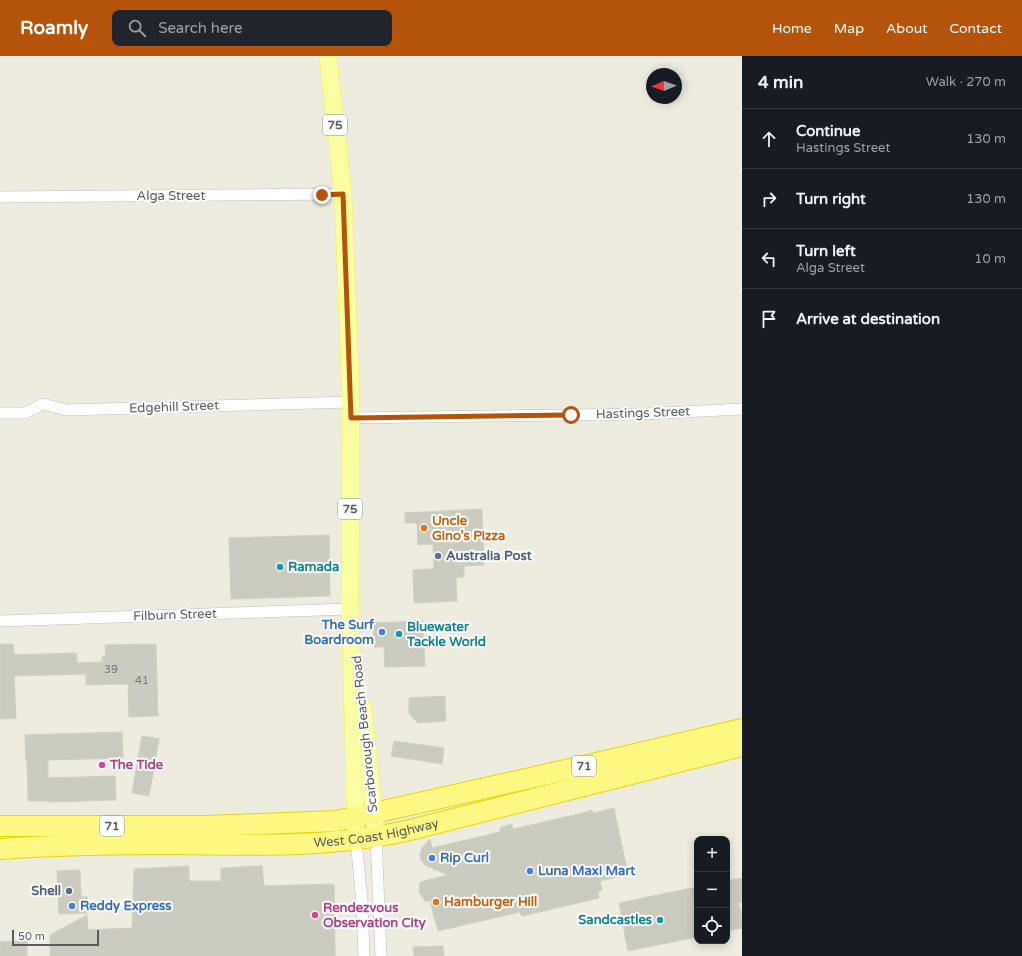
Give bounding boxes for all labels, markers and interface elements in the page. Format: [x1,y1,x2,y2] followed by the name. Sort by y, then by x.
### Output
[112,10,392,46] search box
[20,17,88,39] text: Roamly
[126,17,148,39] icon: search
[158,19,243,37] text: Search here
[772,20,812,37] text: Home
[834,20,864,37] text: Map
[886,20,928,37] text: About
[950,20,1002,37] text: Contact
[646,68,682,104] north arrow
[758,72,803,93] text: 4 min
[926,74,1006,90] text: Walk · 270 m
[323,115,347,135] road number: 75
[796,122,860,140] text: Continue
[758,128,780,150] icon: ahead
[966,131,1006,147] text: 130 m
[796,140,890,156] text: Hastings Street
[313,186,331,204] route end
[137,188,205,204] street label: Alga Street
[758,188,780,210] icon: right
[796,190,866,208] text: Turn right
[966,191,1006,207] text: 130 m
[796,242,856,260] text: Turn left
[758,248,780,270] icon: left
[974,251,1006,267] text: 10 m
[796,260,865,276] text: Alga Street
[758,308,780,330] icon: arrive
[796,310,940,328] text: Arrive at destination
[129,397,219,417] street label: Edgehill Street
[596,403,690,423] street label: Hastings Street
[562,406,580,424] route start
[338,499,362,519] road number: 75
[432,513,505,544] place label: Uncle Gino's Pizza
[419,523,429,533] marker: Uncle Gino's Pizza
[446,548,532,564] place label: Australia Post
[433,551,443,561] marker: Australia Post
[288,559,339,575] place label: Ramada
[275,562,285,572] marker: Ramada
[133,606,217,624] street label: Filburn Street
[304,617,375,648] place label: The Surf Boardroom
[406,619,486,650] place label: Bluewater Tackle World
[377,627,387,637] marker: The Surf Boardroom
[394,629,404,639] marker: Bluewater Tackle World
[349,655,381,813] street label: Scarborough Beach Road
[104,663,118,676] house number: 39
[135,674,149,687] house number: 41
[572,756,596,776] road number: 71
[109,757,164,773] place label: The Tide
[97,760,107,770] marker: The Tide
[313,815,440,851] street label: West Coast Highway
[100,816,124,836] road number: 71
[694,836,730,944] map controls
[694,836,730,872] button: +
[440,850,489,866] place label: Rip Curl
[427,853,437,863] marker: Rip Curl
[538,863,635,879] place label: Luna Maxi Mart
[525,866,535,876] marker: Luna Maxi Mart
[694,872,730,908] button: −
[31,883,61,899] place label: Shell
[64,886,74,896] marker: Shell
[444,894,537,910] place label: Hamburger Hill
[431,897,441,907] marker: Hamburger Hill
[80,898,172,914] place label: Reddy Express
[323,900,426,931] place label: Rendezvous Observation City
[67,901,77,911] marker: Reddy Express
[694,908,730,944] button: locate
[310,910,320,920] marker: Rendezvous Observation City
[578,912,652,928] place label: Sandcastles
[655,915,665,925] marker: Sandcastles
[12,928,99,947] scale bar
[18,930,45,943] text: 50 m

